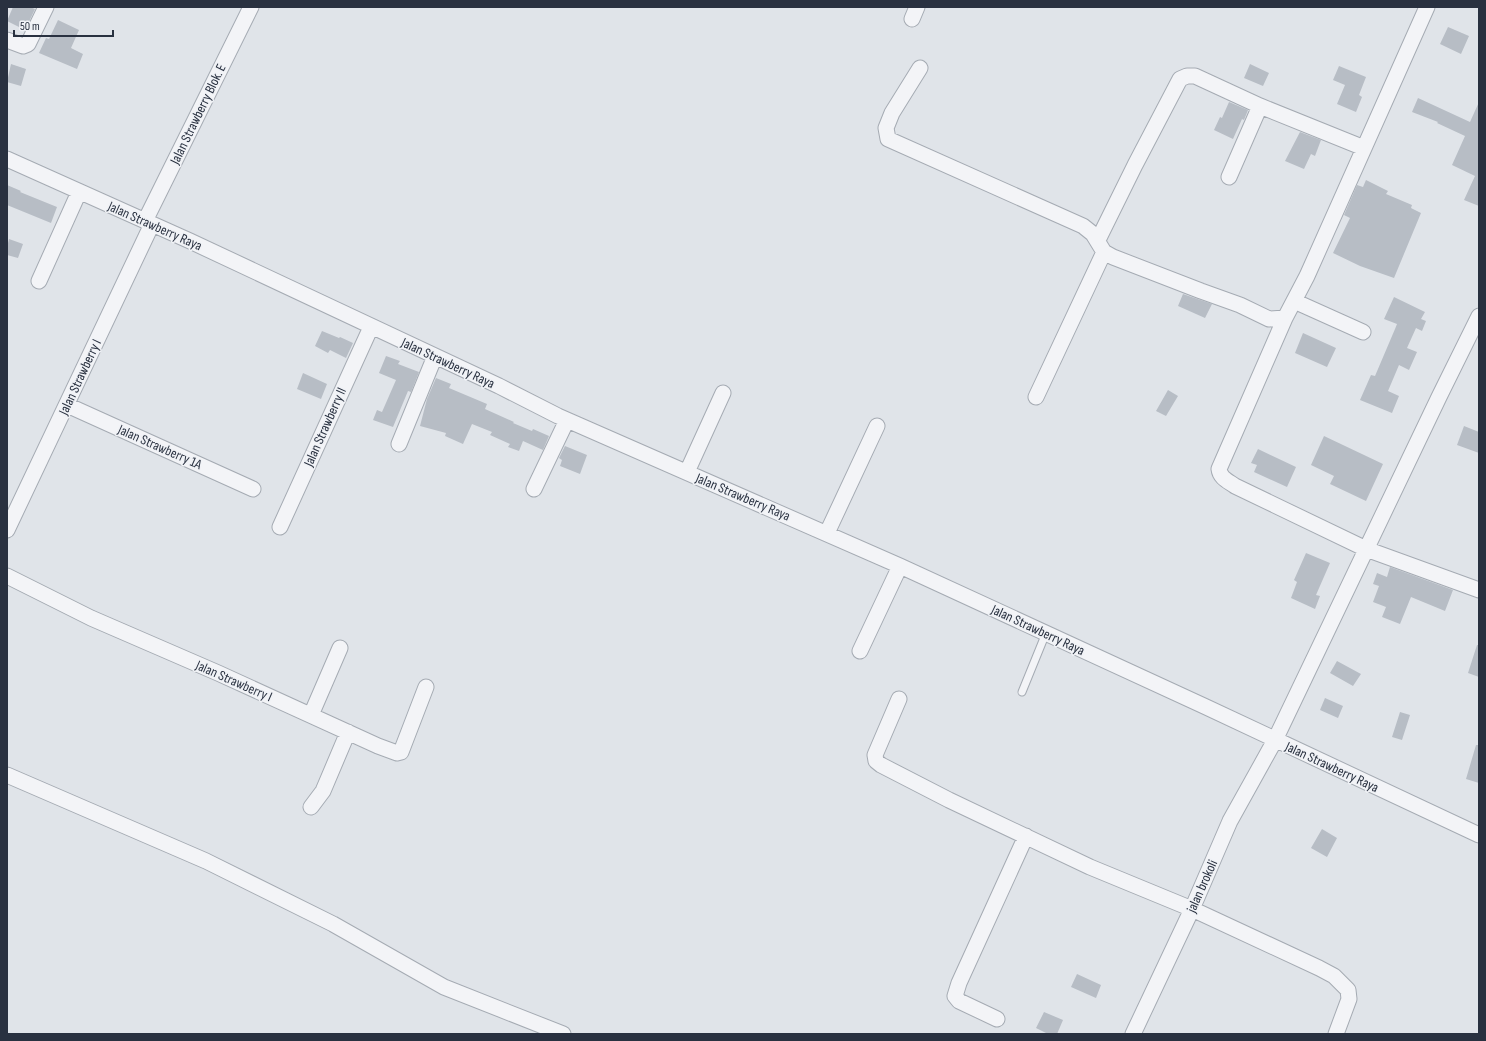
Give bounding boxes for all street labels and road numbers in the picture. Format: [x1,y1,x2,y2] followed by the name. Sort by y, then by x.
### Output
[166,61,230,168] street label: Jalan Strawberry Blok. E
[104,197,205,254] street label: Jalan Strawberry Raya
[398,334,497,392] street label: Jalan Strawberry Raya
[55,336,105,419] street label: Jalan Strawberry I
[300,385,350,470] street label: Jalan Strawberry II
[115,421,205,473] street label: Jalan Strawberry 1A
[692,469,793,525] street label: Jalan Strawberry Raya
[988,601,1087,659] street label: Jalan Strawberry Raya
[192,656,275,705] street label: Jalan Strawberry I
[1282,738,1381,796] street label: Jalan Strawberry Raya
[1182,857,1221,916] street label: jalan brokoli

